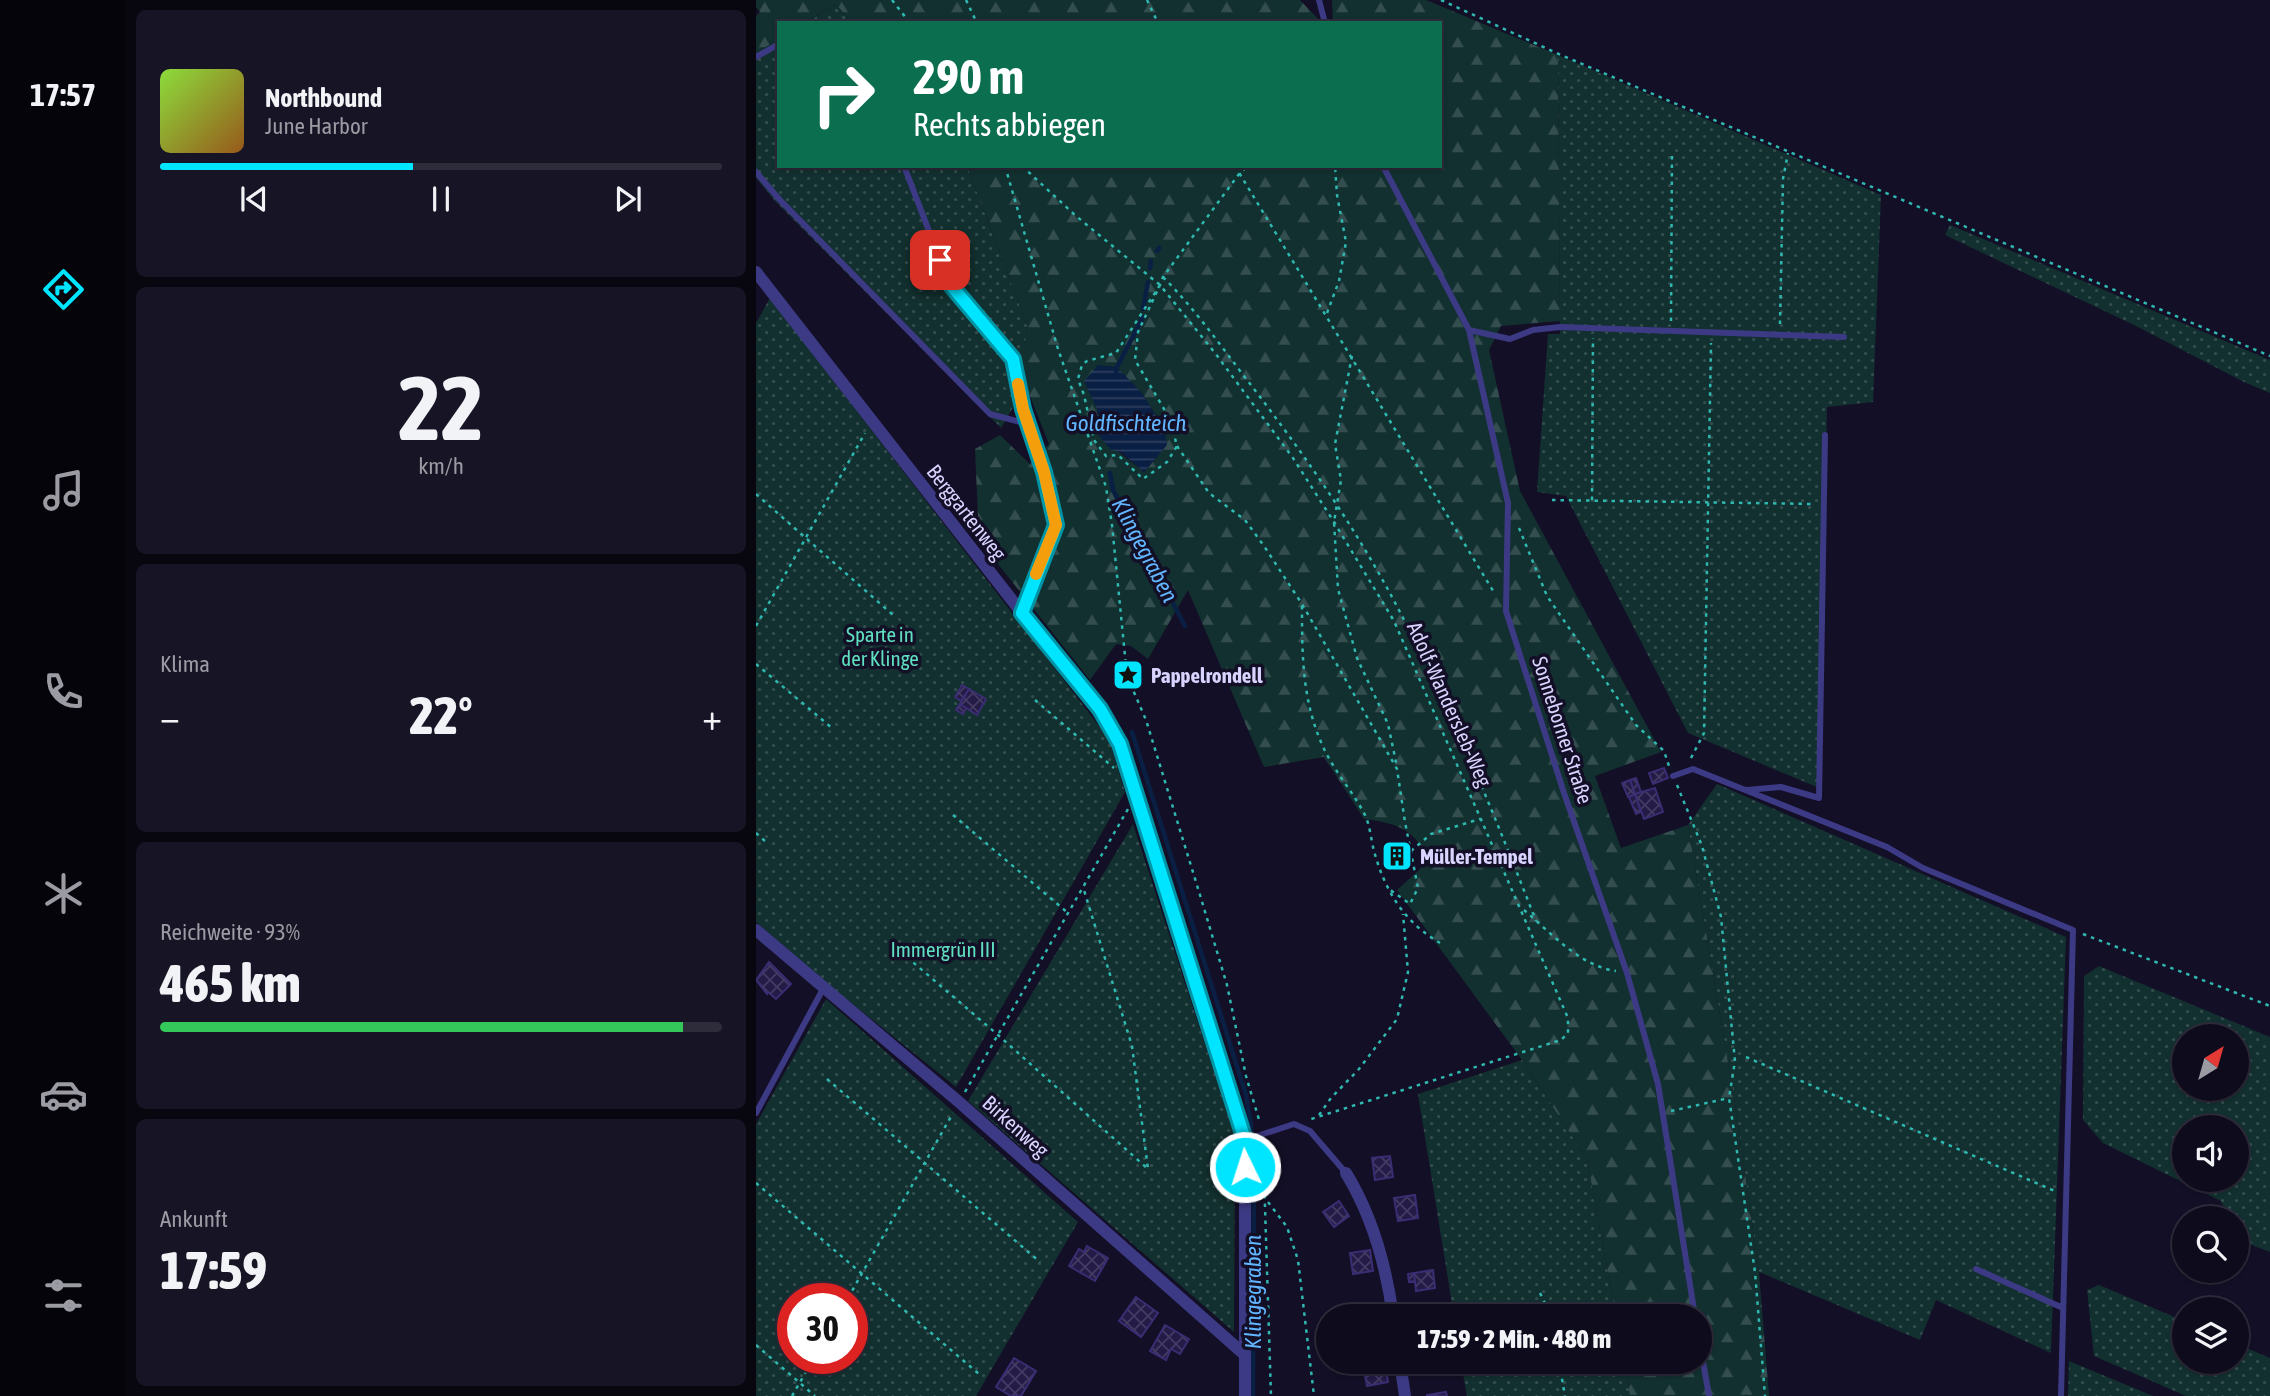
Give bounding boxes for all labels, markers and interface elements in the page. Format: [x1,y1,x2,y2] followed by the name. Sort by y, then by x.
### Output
[913,48,1024,104] text: 290 m
[798,49,889,140] icon: right
[30,76,96,113] text: 17:57
[265,83,382,113] text: Northbound
[913,106,1106,143] text: Rechts abbiegen
[265,113,368,139] text: June Harbor
[235,180,273,218] icon: previous
[422,180,460,218] icon: pause
[609,180,647,218] icon: next
[910,230,970,290] pin
[921,241,959,279] icon: arrive
[39,265,88,314] icon: directions
[398,355,484,459] text: 22
[1066,410,1186,436] water label: Goldfischteich
[418,453,464,479] text: km/h
[922,460,1012,564] street label: Berggartenweg
[39,466,88,515] icon: music
[1107,493,1183,607] water label: Klingegraben
[1403,618,1497,790] street label: Adolf-Wandersleb-Weg
[841,622,919,670] park label: Sparte in der Klinge
[160,651,210,677] text: Klima
[1528,653,1598,807] street label: Sonneborner Straße
[1111,658,1145,692] place icon: Pappelrondell
[1151,663,1263,687] place label: Pappelrondell
[39,667,88,716] icon: phone
[409,685,473,745] text: 22°
[160,695,180,738] text: −
[702,695,722,738] text: +
[1380,839,1414,873] building icon: Müller-Tempel
[1420,844,1533,868] place label: Müller-Tempel
[39,869,88,918] icon: climate
[160,919,300,945] text: Reichweite · 93%
[890,937,996,961] park label: Immergrün III
[160,953,301,1013] text: 465 km
[2172,1024,2249,1101] north arrow
[2172,1024,2249,1374] map controls
[39,1070,88,1119] icon: car
[978,1090,1054,1162] street label: Birkenweg
[2172,1115,2249,1192] button: sound
[1208,1130,1282,1204] position arrow
[160,1206,228,1232] text: Ankunft
[2172,1206,2249,1283] button: search
[1240,1235,1266,1349] water label: Klingegraben
[160,1240,267,1300] text: 17:59
[39,1271,88,1320] icon: filters
[777,1283,868,1374] speed limit sign: 30
[2172,1297,2249,1374] button: layers
[1417,1324,1611,1354] text: 17:59 · 2 Min. · 480 m

